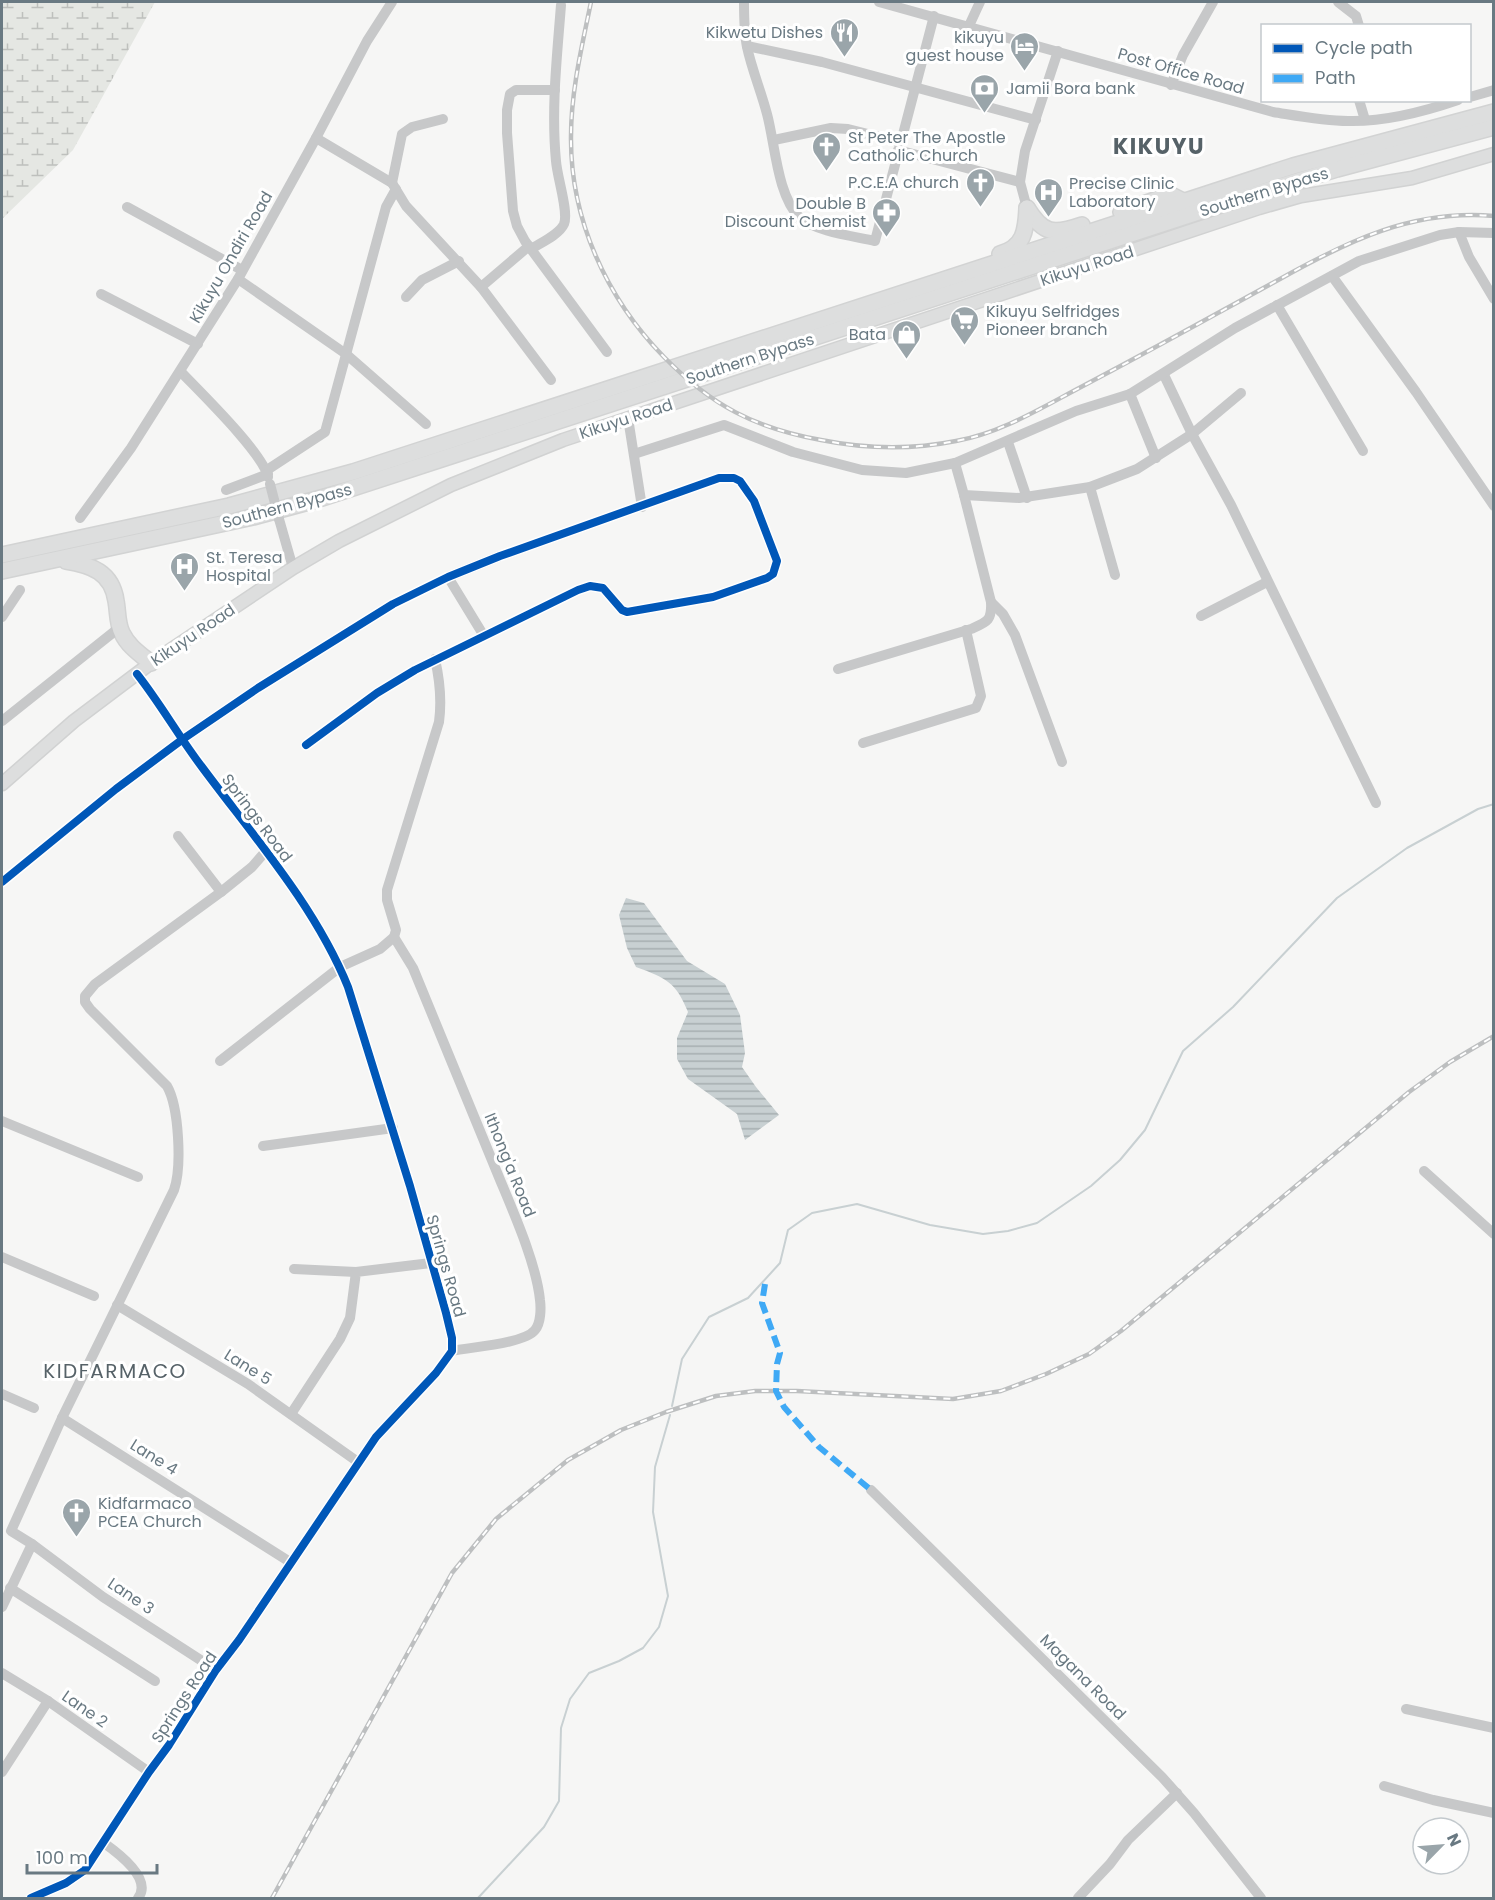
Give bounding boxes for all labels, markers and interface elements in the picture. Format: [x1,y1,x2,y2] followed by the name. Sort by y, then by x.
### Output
[828,16,860,58] restaurant icon: Kikwetu Dishes
[706,21,823,44] place label: Kikwetu Dishes
[1261,24,1471,102] legend
[906,26,1004,67] place label: kikuyu guest house
[1009,30,1041,72] hotel icon: kikuyu guest house
[1315,35,1413,60] text: Cycle path
[1115,42,1247,100] street label: Post Office Road
[1315,65,1356,90] text: Path
[969,72,1001,114] bank icon: Jamii Bora bank
[1006,77,1136,100] place label: Jamii Bora bank
[848,126,1006,167] place label: St Peter The Apostle Catholic Church
[811,130,843,172] church icon: St Peter The Apostle Catholic Church
[1113,131,1205,162] district label: KIKUYU
[1197,161,1331,223] street label: Southern Bypass
[964,166,996,208] church icon: P.C.E.A church
[848,171,959,194] place label: P.C.E.A church
[1069,172,1175,213] place label: Precise Clinic Laboratory
[1032,176,1064,218] hospital icon: Precise Clinic Laboratory
[184,187,278,327] street label: Kikuyu Ondiri Road
[725,192,866,233] place label: Double B Discount Chemist
[871,196,903,238] pharmacy icon: Double B Discount Chemist
[1037,240,1137,292] street label: Kikuyu Road
[986,300,1120,341] place label: Kikuyu Selfridges Pioneer branch
[949,304,981,346] supermarket icon: Kikuyu Selfridges Pioneer branch
[891,318,923,360] shop icon: Bata
[849,323,886,346] place label: Bata
[683,327,817,391] street label: Southern Bypass
[576,393,676,445] street label: Kikuyu Road
[220,478,354,534] street label: Southern Bypass
[206,546,282,587] place label: St. Teresa Hospital
[169,550,201,592] hospital icon: St. Teresa Hospital
[146,598,240,672] street label: Kikuyu Road
[216,769,298,867] street label: Springs Road
[479,1109,541,1221] street label: Ithong'a Road
[420,1212,472,1320] street label: Springs Road
[220,1343,276,1391] street label: Lane 5
[43,1357,187,1385] district label: KIDFARMACO
[126,1433,182,1481] street label: Lane 4
[98,1492,202,1533] place label: Kidfarmaco PCEA Church
[61,1496,93,1538] church icon: Kidfarmaco PCEA Church
[103,1572,159,1620] street label: Lane 3
[1035,1629,1131,1725] street label: Magana Road
[146,1647,222,1747] street label: Springs Road
[57,1685,113,1733] street label: Lane 2
[1411,1816,1471,1876] north arrow
[1441,1830,1467,1850] text: N
[27,1837,158,1875] scale bar
[36,1845,88,1870] text: 100 m

